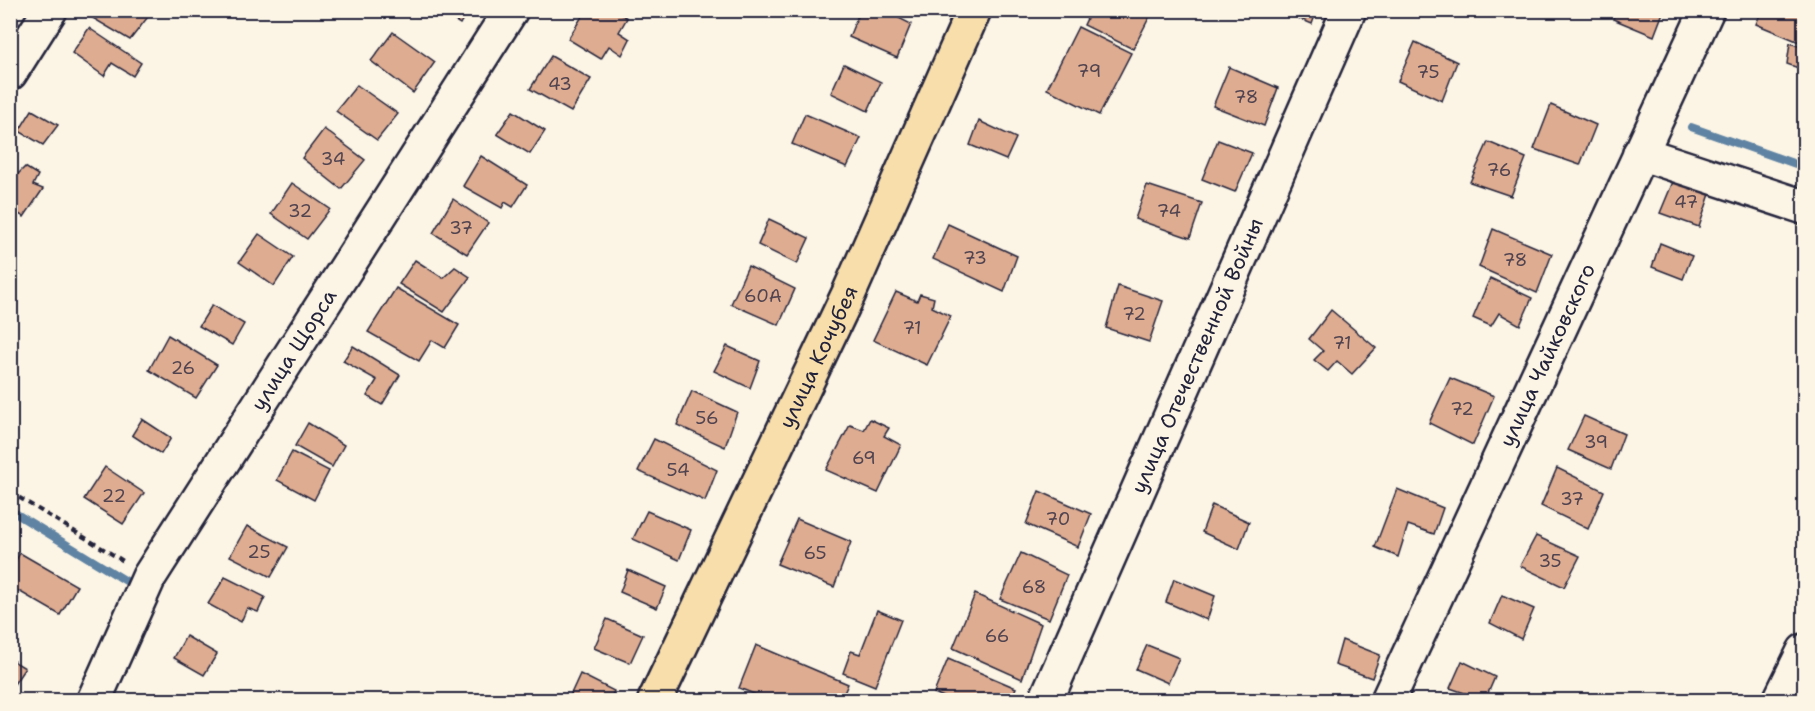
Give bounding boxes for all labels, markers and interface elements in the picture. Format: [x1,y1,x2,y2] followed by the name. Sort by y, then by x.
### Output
[1077,59,1101,83] house number: 79
[1417,60,1439,84] house number: 75
[548,72,572,96] house number: 43
[1234,85,1258,109] house number: 78
[321,147,345,171] house number: 34
[1487,158,1511,182] house number: 76
[1674,190,1698,214] house number: 47
[288,199,312,223] house number: 32
[1157,199,1181,223] house number: 74
[1124,214,1270,498] street label: улица Отечественной Войны
[449,216,473,240] house number: 37
[963,246,987,270] house number: 73
[1503,248,1527,272] house number: 78
[1493,259,1602,451] street label: улица Чайковского
[772,281,865,433] street label: улица Кочубея
[245,284,343,416] street label: улица Щорса
[744,284,782,308] house number: 60А
[1122,302,1146,326] house number: 72
[902,316,922,340] house number: 71
[1332,331,1352,355] house number: 71
[171,356,195,380] house number: 26
[1450,397,1474,421] house number: 72
[695,406,719,430] house number: 56
[1584,430,1608,454] house number: 39
[852,446,876,470] house number: 69
[666,458,690,482] house number: 54
[102,484,126,508] house number: 22
[1560,487,1584,511] house number: 37
[1046,507,1070,531] house number: 70
[247,540,271,564] house number: 25
[804,541,826,565] house number: 65
[1538,549,1562,573] house number: 35
[1022,575,1046,599] house number: 68
[985,624,1009,648] house number: 66

